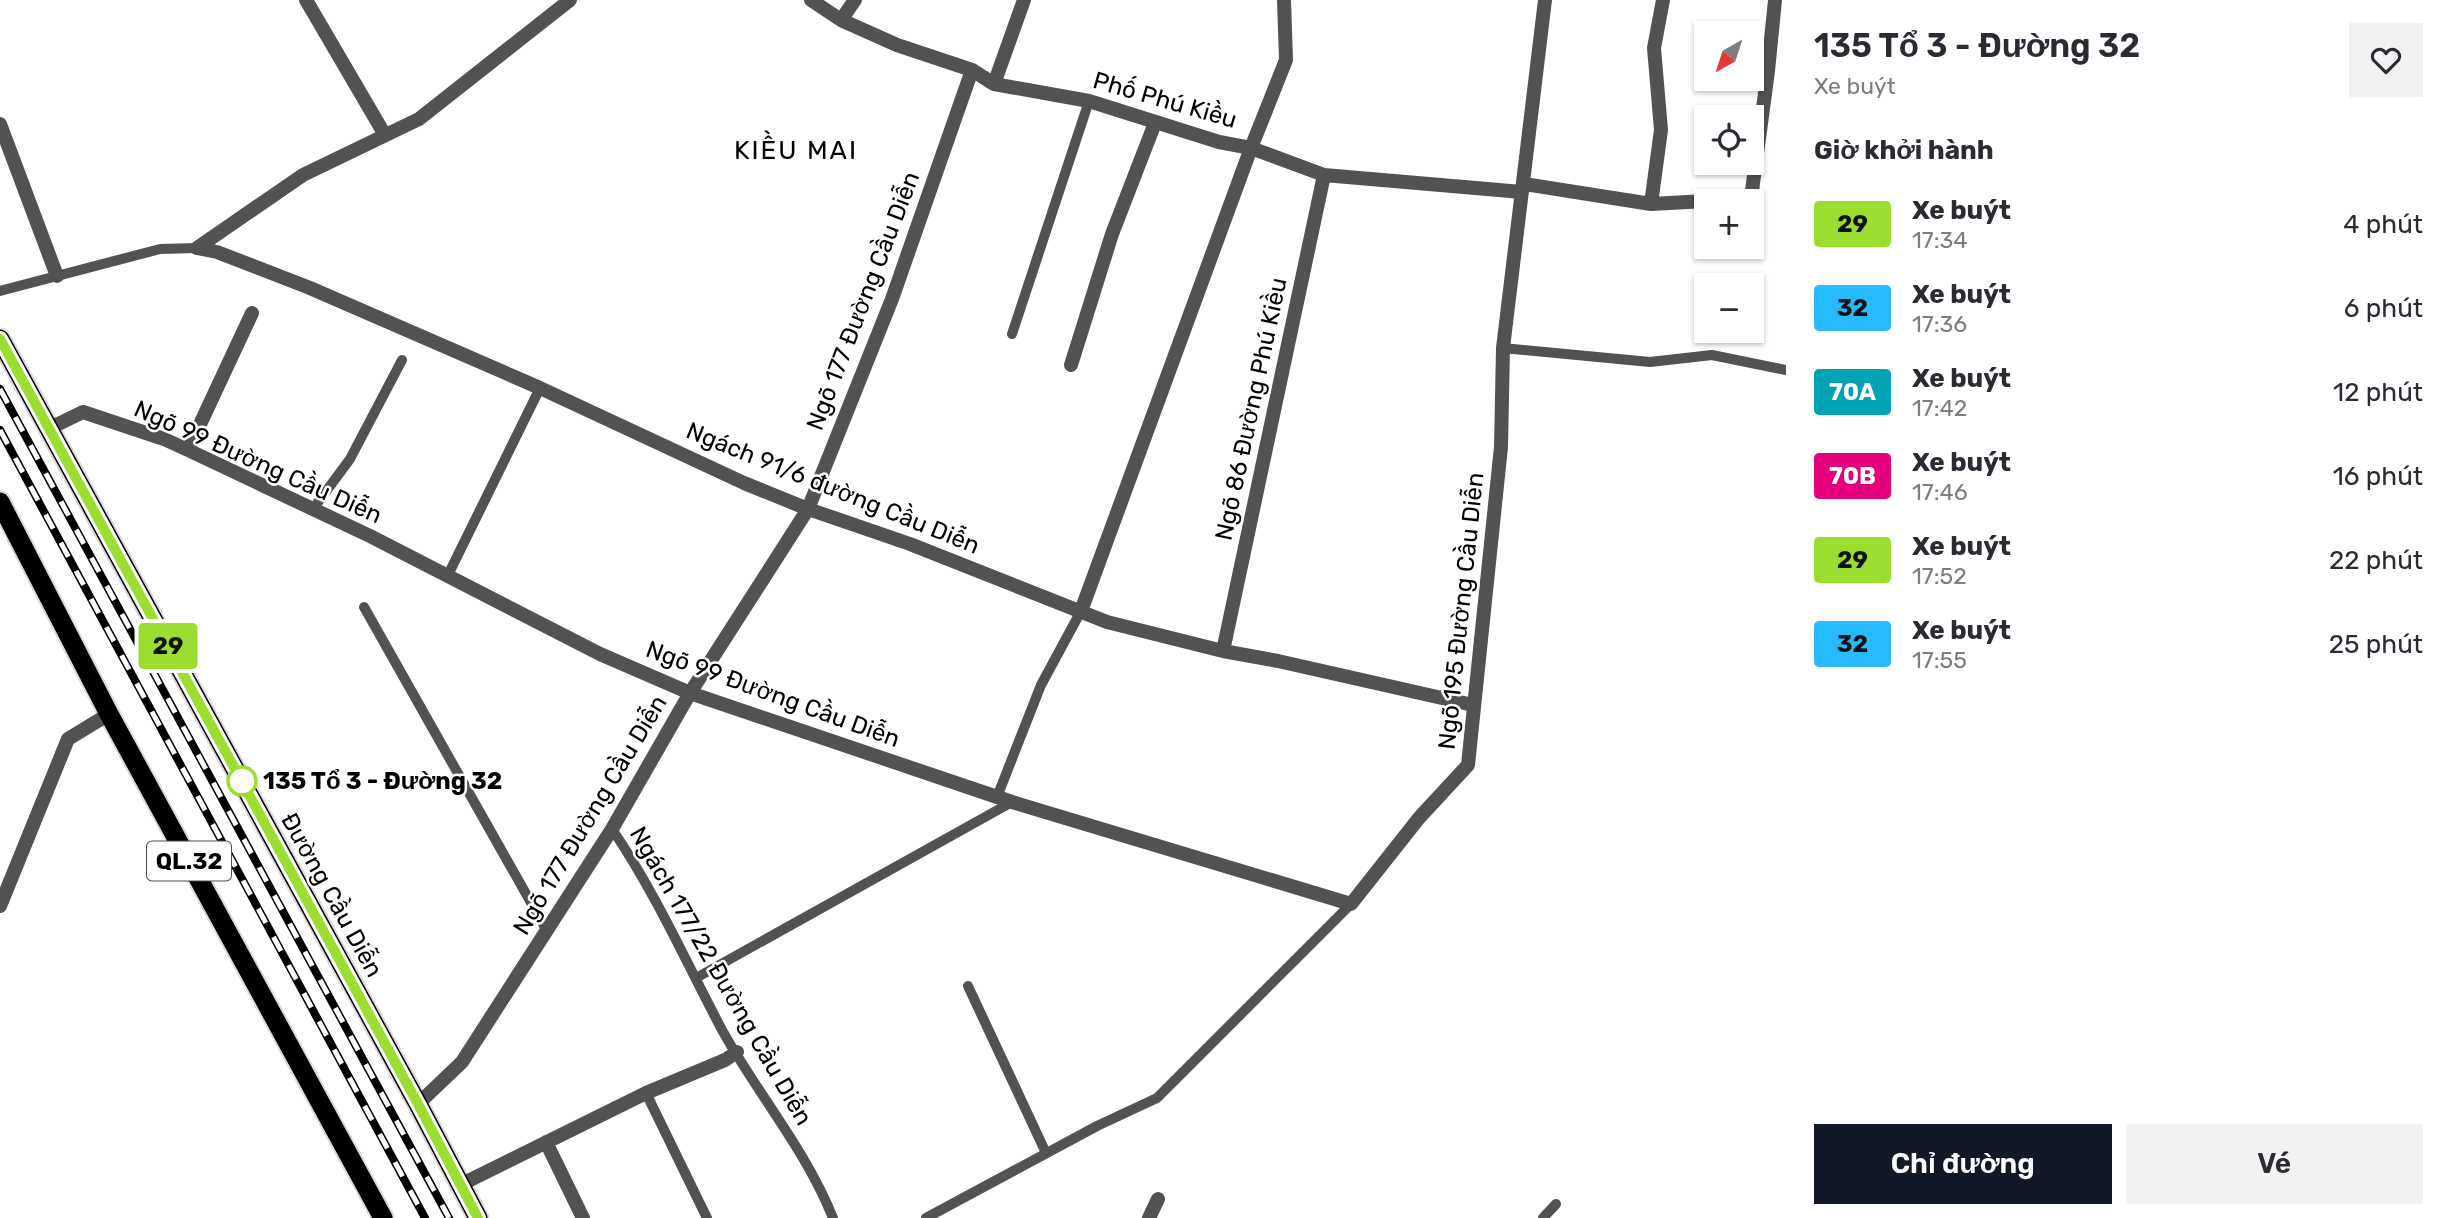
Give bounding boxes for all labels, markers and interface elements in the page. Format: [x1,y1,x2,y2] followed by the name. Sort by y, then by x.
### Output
[1694,21,1764,91] north arrow
[1694,21,1764,343] map controls
[2349,23,2423,97] button: heart
[1814,26,2140,65] text: 135 Tổ 3 - Đường 32
[1090,64,1241,134] street label: Phố Phú Kiều
[1814,72,1896,100] text: Xe buýt
[1694,105,1764,175] button: locate
[734,130,858,166] district label: KIỀU MAI
[1814,135,1994,166] text: Giờ khởi hành
[799,167,925,434] street label: Ngõ 177 Đường Cầu Diễn
[1694,189,1764,259] button: +
[1912,195,2011,226] text: Xe buýt
[2343,209,2423,240] text: 4 phút
[1837,210,1868,238] text: 29
[1912,226,1968,254] text: 17:34
[1694,273,1764,343] button: −
[1207,275,1293,543] street label: Ngõ 86 Đường Phú Kiều
[1912,279,2011,310] text: Xe buýt
[2344,293,2423,324] text: 6 phút
[1837,294,1868,322] text: 32
[1912,310,1967,338] text: 17:36
[1912,363,2011,394] text: Xe buýt
[2333,377,2423,408] text: 12 phút
[1829,378,1876,406] text: 70A
[130,393,387,529] street label: Ngõ 99 Đường Cầu Diễn
[1912,394,1967,422] text: 17:42
[682,414,985,560] street label: Ngách 91/6 đường Cầu Diễn
[1912,447,2011,478] text: Xe buýt
[2333,461,2423,492] text: 16 phút
[1829,462,1876,490] text: 70B
[1430,471,1489,751] street label: Ngõ 195 Đường Cầu Diễn
[1912,478,1968,506] text: 17:46
[1912,531,2011,562] text: Xe buýt
[2329,545,2423,576] text: 22 phút
[1837,546,1868,574] text: 29
[1912,562,1967,590] text: 17:52
[1912,615,2011,646] text: Xe buýt
[136,623,200,669] line badge: 29
[2329,629,2423,660] text: 25 phút
[1837,630,1868,658] text: 32
[153,632,183,660] text: 29
[642,633,905,753] street label: Ngõ 99 Đường Cầu Diễn
[1912,646,1967,674] text: 17:55
[505,689,673,940] street label: Ngõ 177 Đường Cầu Diễn
[227,766,257,796] marker: 135 Tổ 3 - Đường 32
[263,767,502,795] place label: 135 Tổ 3 - Đường 32
[275,807,390,982] street label: Đường Cầu Diễn
[624,821,820,1130] street label: Ngách 177/22 Đường Cầu Diễn
[147,842,231,880] road number: QL.32
[1814,1124,2112,1204] button: Chỉ đường
[2126,1124,2423,1204] button: Vé

